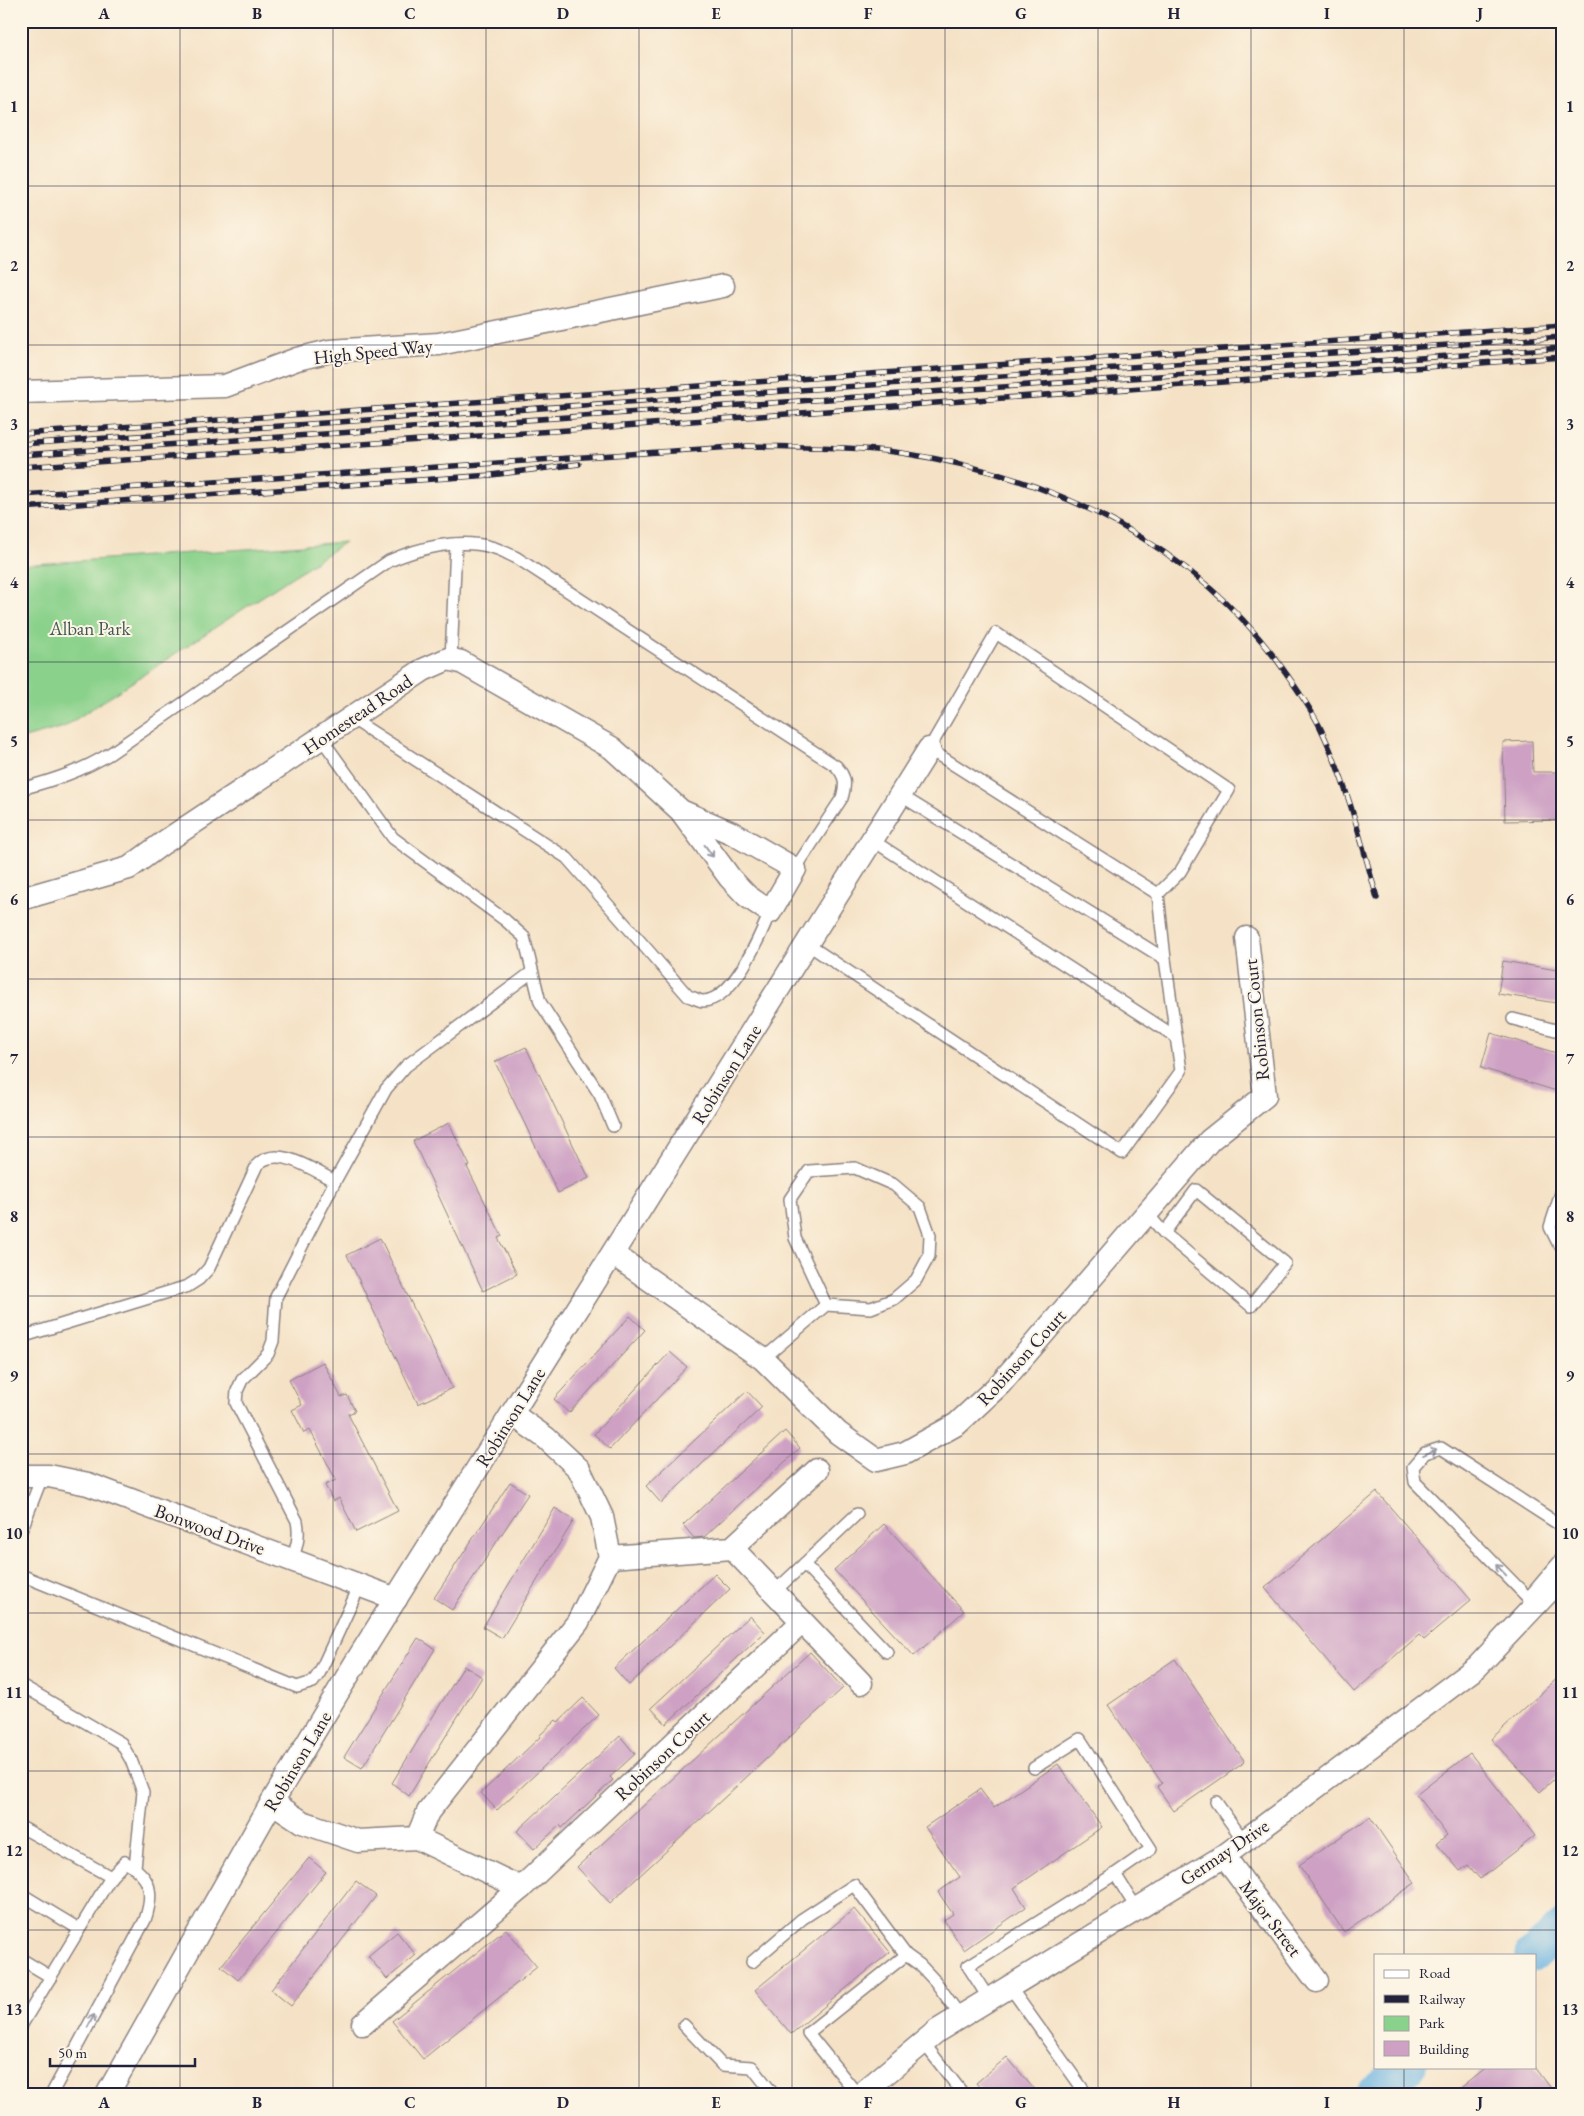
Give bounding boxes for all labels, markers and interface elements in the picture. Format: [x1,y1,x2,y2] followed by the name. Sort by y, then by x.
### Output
[97,3,110,24] text: A
[252,3,262,24] text: B
[404,3,416,24] text: C
[557,3,569,24] text: D
[711,3,721,24] text: E
[864,3,873,24] text: F
[1015,3,1027,24] text: G
[1168,3,1181,24] text: H
[1324,3,1330,24] text: I
[1475,3,1483,24] text: J
[10,96,18,117] text: 1
[1566,96,1574,117] text: 1
[10,255,19,276] text: 2
[1566,255,1575,276] text: 2
[312,333,435,370] street label: High Speed Way
[10,414,18,435] text: 3
[1566,414,1574,435] text: 3
[10,572,19,593] text: 4
[1566,572,1575,593] text: 4
[49,616,132,641] park label: Alban Park
[298,668,417,760] street label: Homestead Road
[10,731,18,752] text: 5
[1566,731,1574,752] text: 5
[704,844,714,858] one-way arrow
[10,889,19,910] text: 6
[1566,889,1575,910] text: 6
[1238,958,1275,1082] street label: Robinson Court
[686,1020,767,1129] street label: Robinson Lane
[10,1048,19,1069] text: 7
[1566,1048,1575,1069] text: 7
[10,1206,18,1227] text: 8
[1566,1206,1574,1227] text: 8
[971,1304,1072,1411] street label: Robinson Court
[470,1363,551,1472] street label: Robinson Lane
[10,1365,19,1386] text: 9
[1566,1365,1575,1386] text: 9
[1423,1447,1438,1457] one-way arrow
[151,1498,268,1561] street label: Bonwood Drive
[6,1523,23,1544] text: 10
[1562,1523,1579,1544] text: 10
[1495,1564,1507,1577] one-way arrow
[6,1682,22,1703] text: 11
[1562,1682,1578,1703] text: 11
[609,1705,716,1806] street label: Robinson Court
[258,1706,337,1816] street label: Robinson Lane
[1175,1813,1274,1891] street label: Germay Drive
[6,1840,23,1861] text: 12
[1562,1840,1579,1861] text: 12
[1234,1875,1308,1962] street label: Major Street
[1374,1954,1536,2068] legend
[1419,1963,1451,1982] text: Road
[1419,1989,1466,2008] text: Railway
[6,1999,22,2020] text: 13
[1562,1999,1578,2020] text: 13
[1419,2013,1446,2032] text: Park
[86,2014,96,2029] one-way arrow
[50,2036,195,2068] scale bar
[1419,2039,1469,2058] text: Building
[58,2043,87,2062] text: 50 m
[97,2092,110,2113] text: A
[252,2092,262,2113] text: B
[404,2092,416,2113] text: C
[557,2092,569,2113] text: D
[711,2092,721,2113] text: E
[864,2092,873,2113] text: F
[1015,2092,1027,2113] text: G
[1168,2092,1181,2113] text: H
[1324,2092,1330,2113] text: I
[1475,2092,1483,2113] text: J

